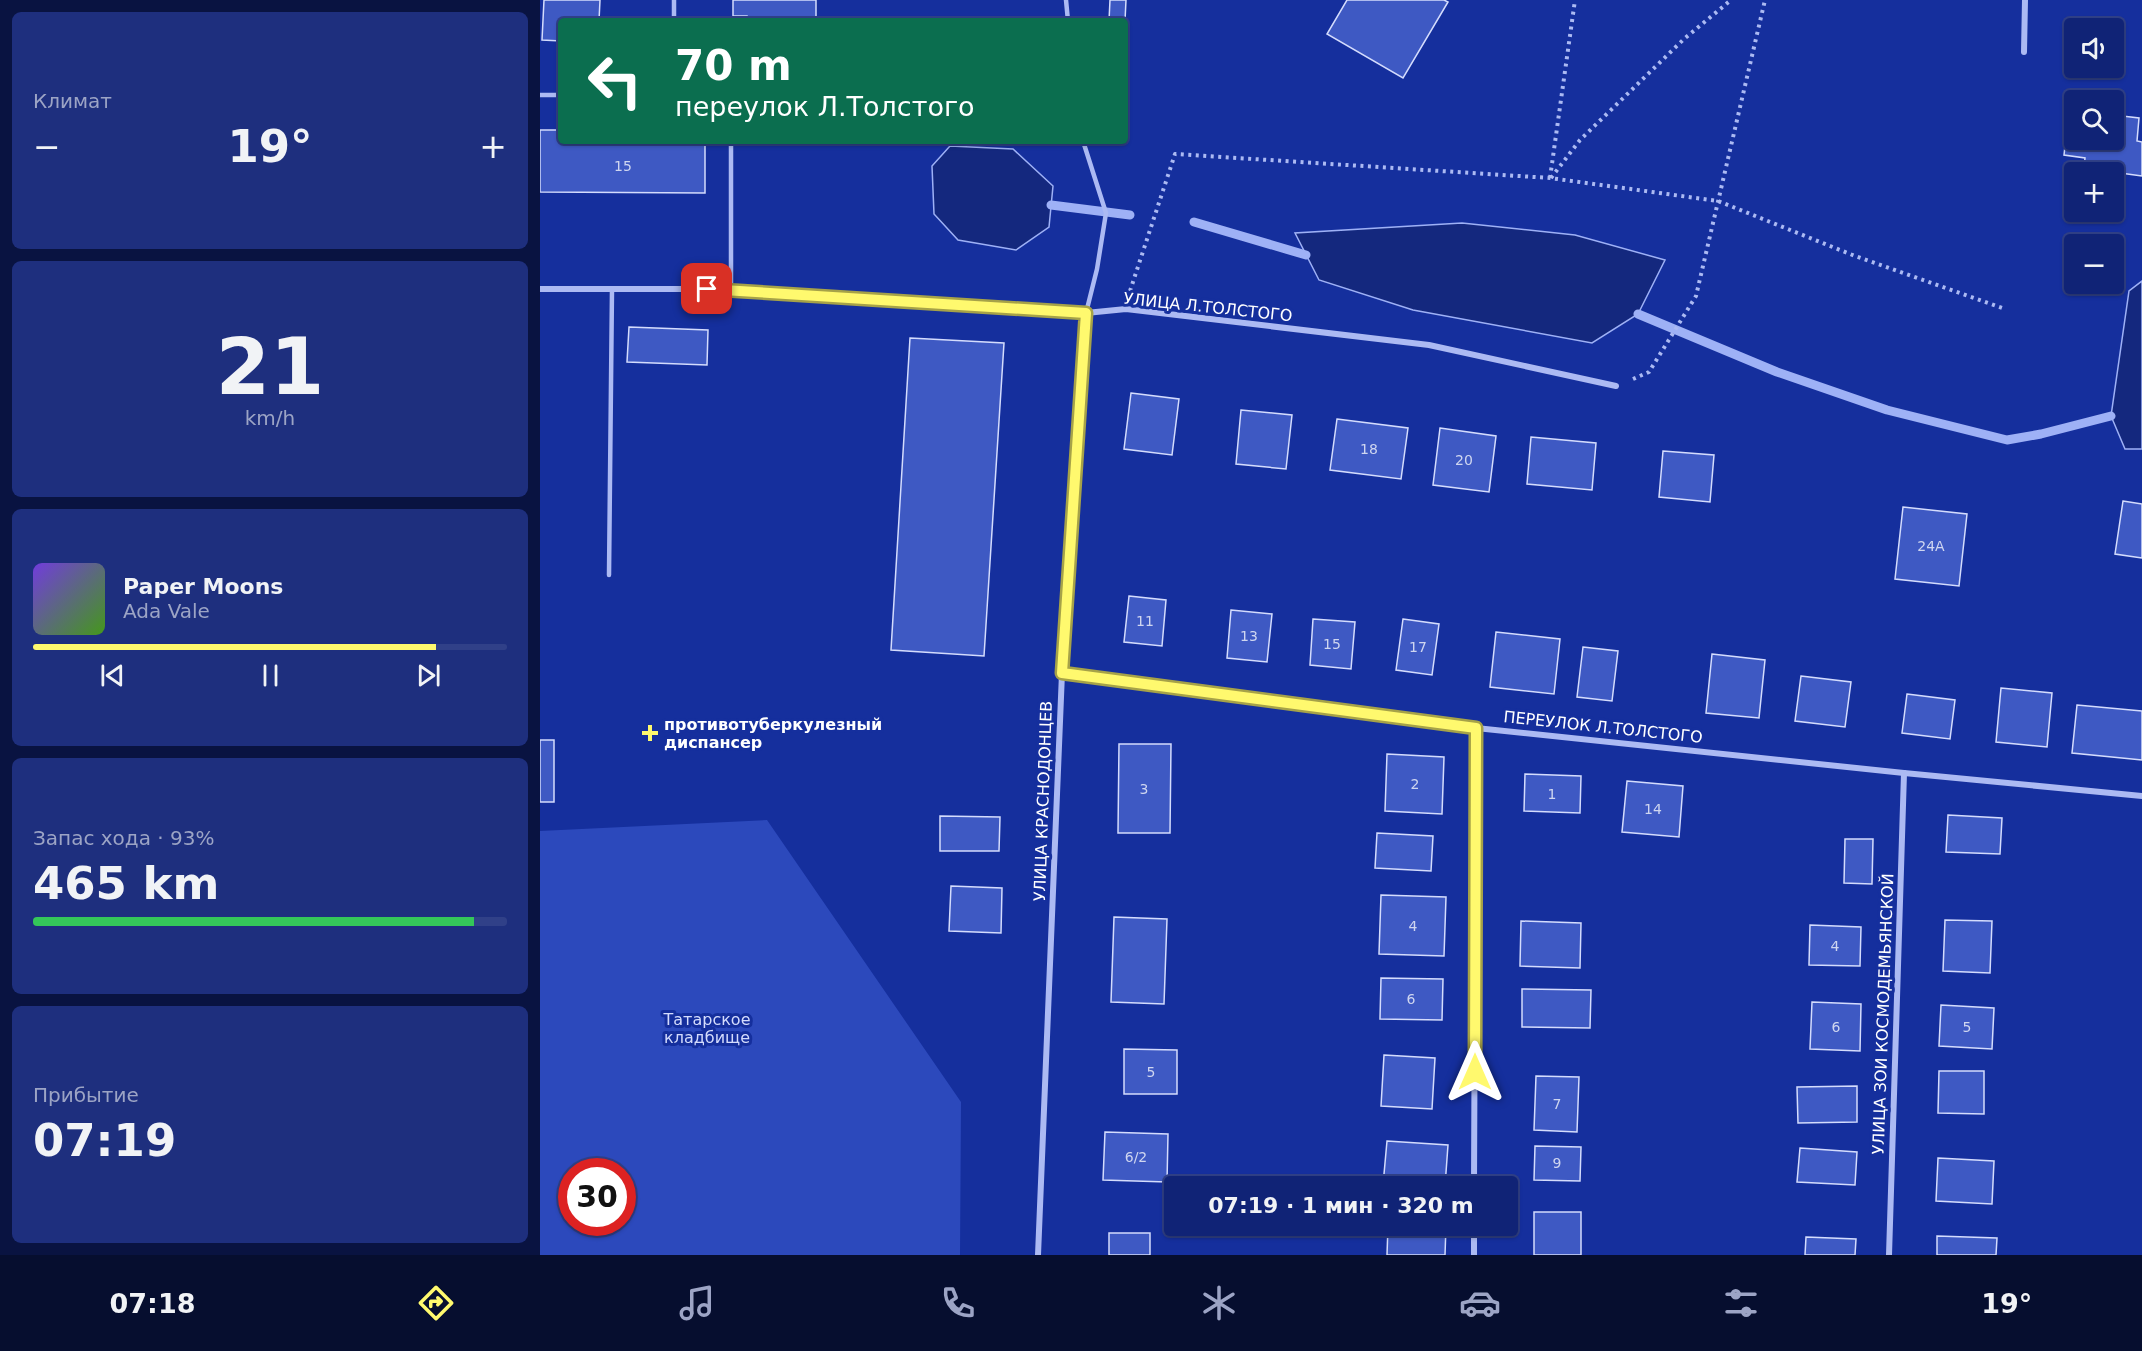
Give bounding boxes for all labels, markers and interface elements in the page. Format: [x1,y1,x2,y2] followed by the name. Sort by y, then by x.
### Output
[2064,18,2124,294] map controls
[2064,18,2124,78] button: sound
[675,41,792,90] text: 70 m
[576,42,654,120] icon: left
[33,89,112,113] text: Климат
[2064,90,2124,150] button: search
[675,91,975,122] text: переулок Л.Толстого
[227,120,313,173] text: 19°
[33,127,61,166] text: −
[479,127,507,166] text: +
[614,158,632,174] house number: 15
[2064,162,2124,222] button: +
[2064,234,2124,294] button: −
[681,263,732,314] pin
[690,272,723,305] icon: arrive
[1123,289,1293,325] street label: УЛИЦА Л.ТОЛСТОГО
[216,322,324,412] text: 21
[245,406,295,430] text: km/h
[1360,441,1378,457] house number: 18
[1455,452,1473,468] house number: 20
[1917,538,1945,554] house number: 24А
[123,574,283,599] text: Paper Moons
[123,599,210,623] text: Ada Vale
[1136,613,1154,629] house number: 11
[1240,628,1258,644] house number: 13
[1323,636,1341,652] house number: 15
[1409,639,1427,655] house number: 17
[96,659,129,692] icon: previous
[254,659,287,692] icon: pause
[412,659,445,692] icon: next
[1030,700,1056,902] street label: УЛИЦА КРАСНОДОНЦЕВ
[1502,707,1704,747] street label: ПЕРЕУЛОК Л.ТОЛСТОГО
[664,715,882,752] place label: противотуберкулезный диспансер
[641,724,659,742] marker: противотуберкулезный диспансер
[1411,776,1419,792] house number: 2
[1140,781,1148,797] house number: 3
[1548,786,1556,802] house number: 1
[1644,801,1662,817] house number: 14
[33,826,214,850] text: Запас хода · 93%
[33,857,219,910] text: 465 km
[1869,873,1897,1155] street label: УЛИЦА ЗОИ КОСМОДЕМЬЯНСКОЙ
[1409,918,1418,934] house number: 4
[1831,938,1840,954] house number: 4
[1407,991,1416,1007] house number: 6
[663,1010,750,1047] park label: Татарское кладбище
[1832,1019,1841,1035] house number: 6
[1963,1019,1971,1035] house number: 5
[1443,1040,1507,1104] position arrow
[1147,1064,1155,1080] house number: 5
[33,1083,139,1107] text: Прибытие
[1553,1096,1561,1112] house number: 7
[33,1114,176,1167] text: 07:19
[1125,1149,1147,1165] house number: 6/2
[1553,1155,1561,1171] house number: 9
[558,1158,636,1236] speed limit sign: 30
[1208,1193,1474,1218] text: 07:19 · 1 мин · 320 m
[415,1282,457,1324] icon: directions
[676,1282,718,1324] icon: music
[937,1282,979,1324] icon: phone
[1198,1282,1240,1324] icon: climate
[1459,1282,1501,1324] icon: car
[1720,1282,1762,1324] icon: filters
[110,1288,196,1319] text: 07:18
[1981,1288,2032,1319] text: 19°

